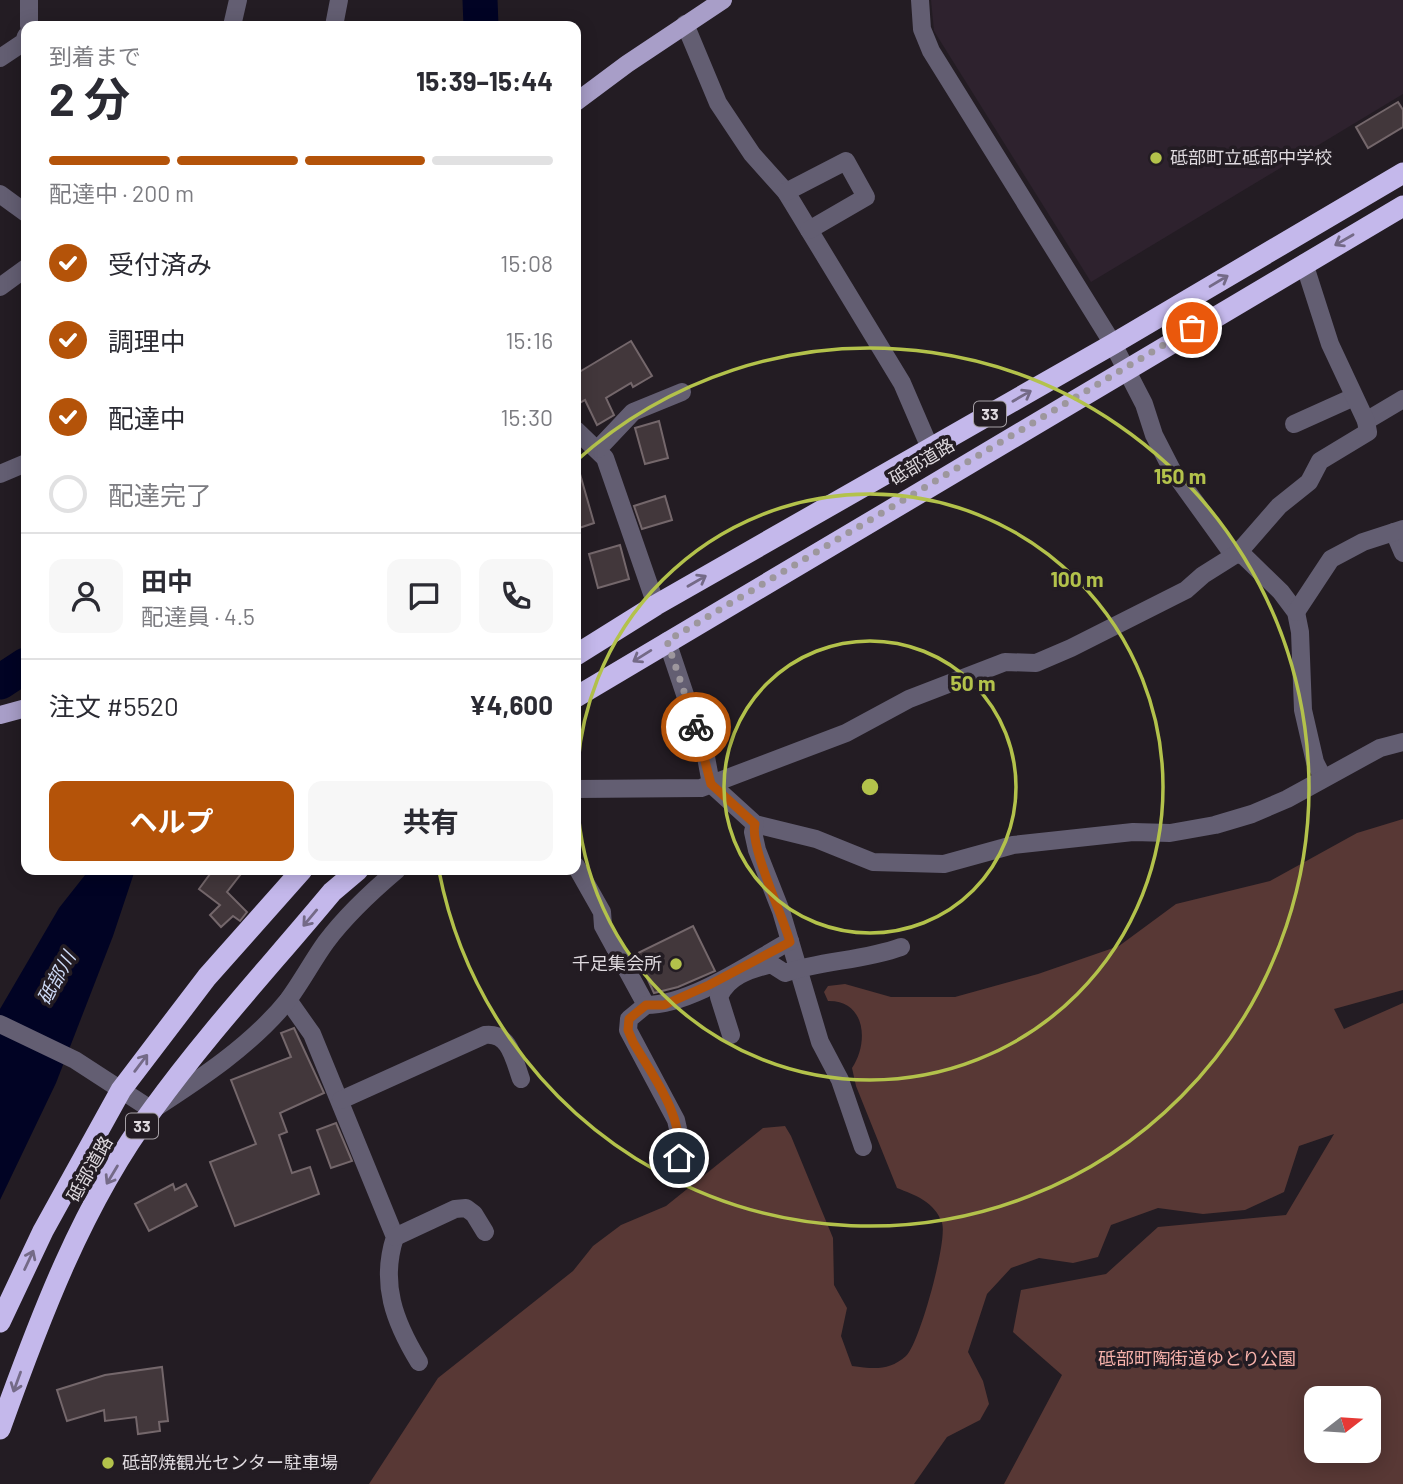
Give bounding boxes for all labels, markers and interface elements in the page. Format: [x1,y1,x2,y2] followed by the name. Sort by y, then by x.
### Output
[49,42,141,70] text: 到着まで
[416,65,553,96] text: 15:39–15:44
[49,70,130,125] text: 2 分
[1170,146,1332,168] place label: 砥部町立砥部中学校
[1148,150,1164,166] marker: 砥部町立砥部中学校
[49,179,194,207] text: 配達中 · 200 m
[1334,234,1355,247] one-way arrow
[49,244,87,282] icon: check
[108,248,212,279] text: 受付済み
[500,249,553,277] text: 15:08
[1208,274,1228,288] one-way arrow
[1162,298,1222,358] pin
[1173,309,1211,347] icon: bag
[49,321,87,359] icon: check
[108,325,186,356] text: 調理中
[505,326,553,354] text: 15:16
[1012,389,1032,403] one-way arrow
[49,398,87,436] icon: check
[108,402,186,433] text: 配達中
[974,402,1006,426] road number: 33
[500,403,553,431] text: 15:30
[885,433,958,489] street label: 砥部道路
[1154,463,1206,488] text: 150 m
[108,479,212,510] text: 配達完了
[49,559,123,633] button: person
[387,559,461,633] button: chat
[479,559,553,633] button: phone
[141,565,193,596] text: 田中
[1050,566,1104,591] text: 100 m
[686,574,707,587] one-way arrow
[141,602,255,630] text: 配達員 · 4.5
[633,649,653,663] one-way arrow
[950,670,996,695] text: 50 m
[469,689,553,720] text: ¥4,600
[49,690,179,721] text: 注文 #5520
[661,692,731,762] courier
[677,708,715,746] icon: bike
[858,775,882,799] centre of rings
[49,781,294,861] button: ヘルプ
[308,781,553,861] button: 共有
[303,909,318,927] one-way arrow
[32,946,80,1008] water label: 砥部川
[572,952,662,974] place label: 千足集会所
[668,956,684,972] marker: 千足集会所
[134,1054,149,1072] one-way arrow
[126,1114,158,1138] road number: 33
[649,1128,709,1188] pin
[62,1132,117,1205] street label: 砥部道路
[660,1139,698,1177] icon: home
[105,1165,119,1185] one-way arrow
[23,1250,36,1271] one-way arrow
[1098,1347,1296,1369] park label: 砥部町陶街道ゆとり公園
[10,1370,22,1392] one-way arrow
[1304,1386,1381,1463] north arrow
[1304,1386,1381,1463] map controls
[122,1451,338,1473] place label: 砥部焼観光センター駐車場
[100,1455,116,1471] marker: 砥部焼観光センター駐車場

